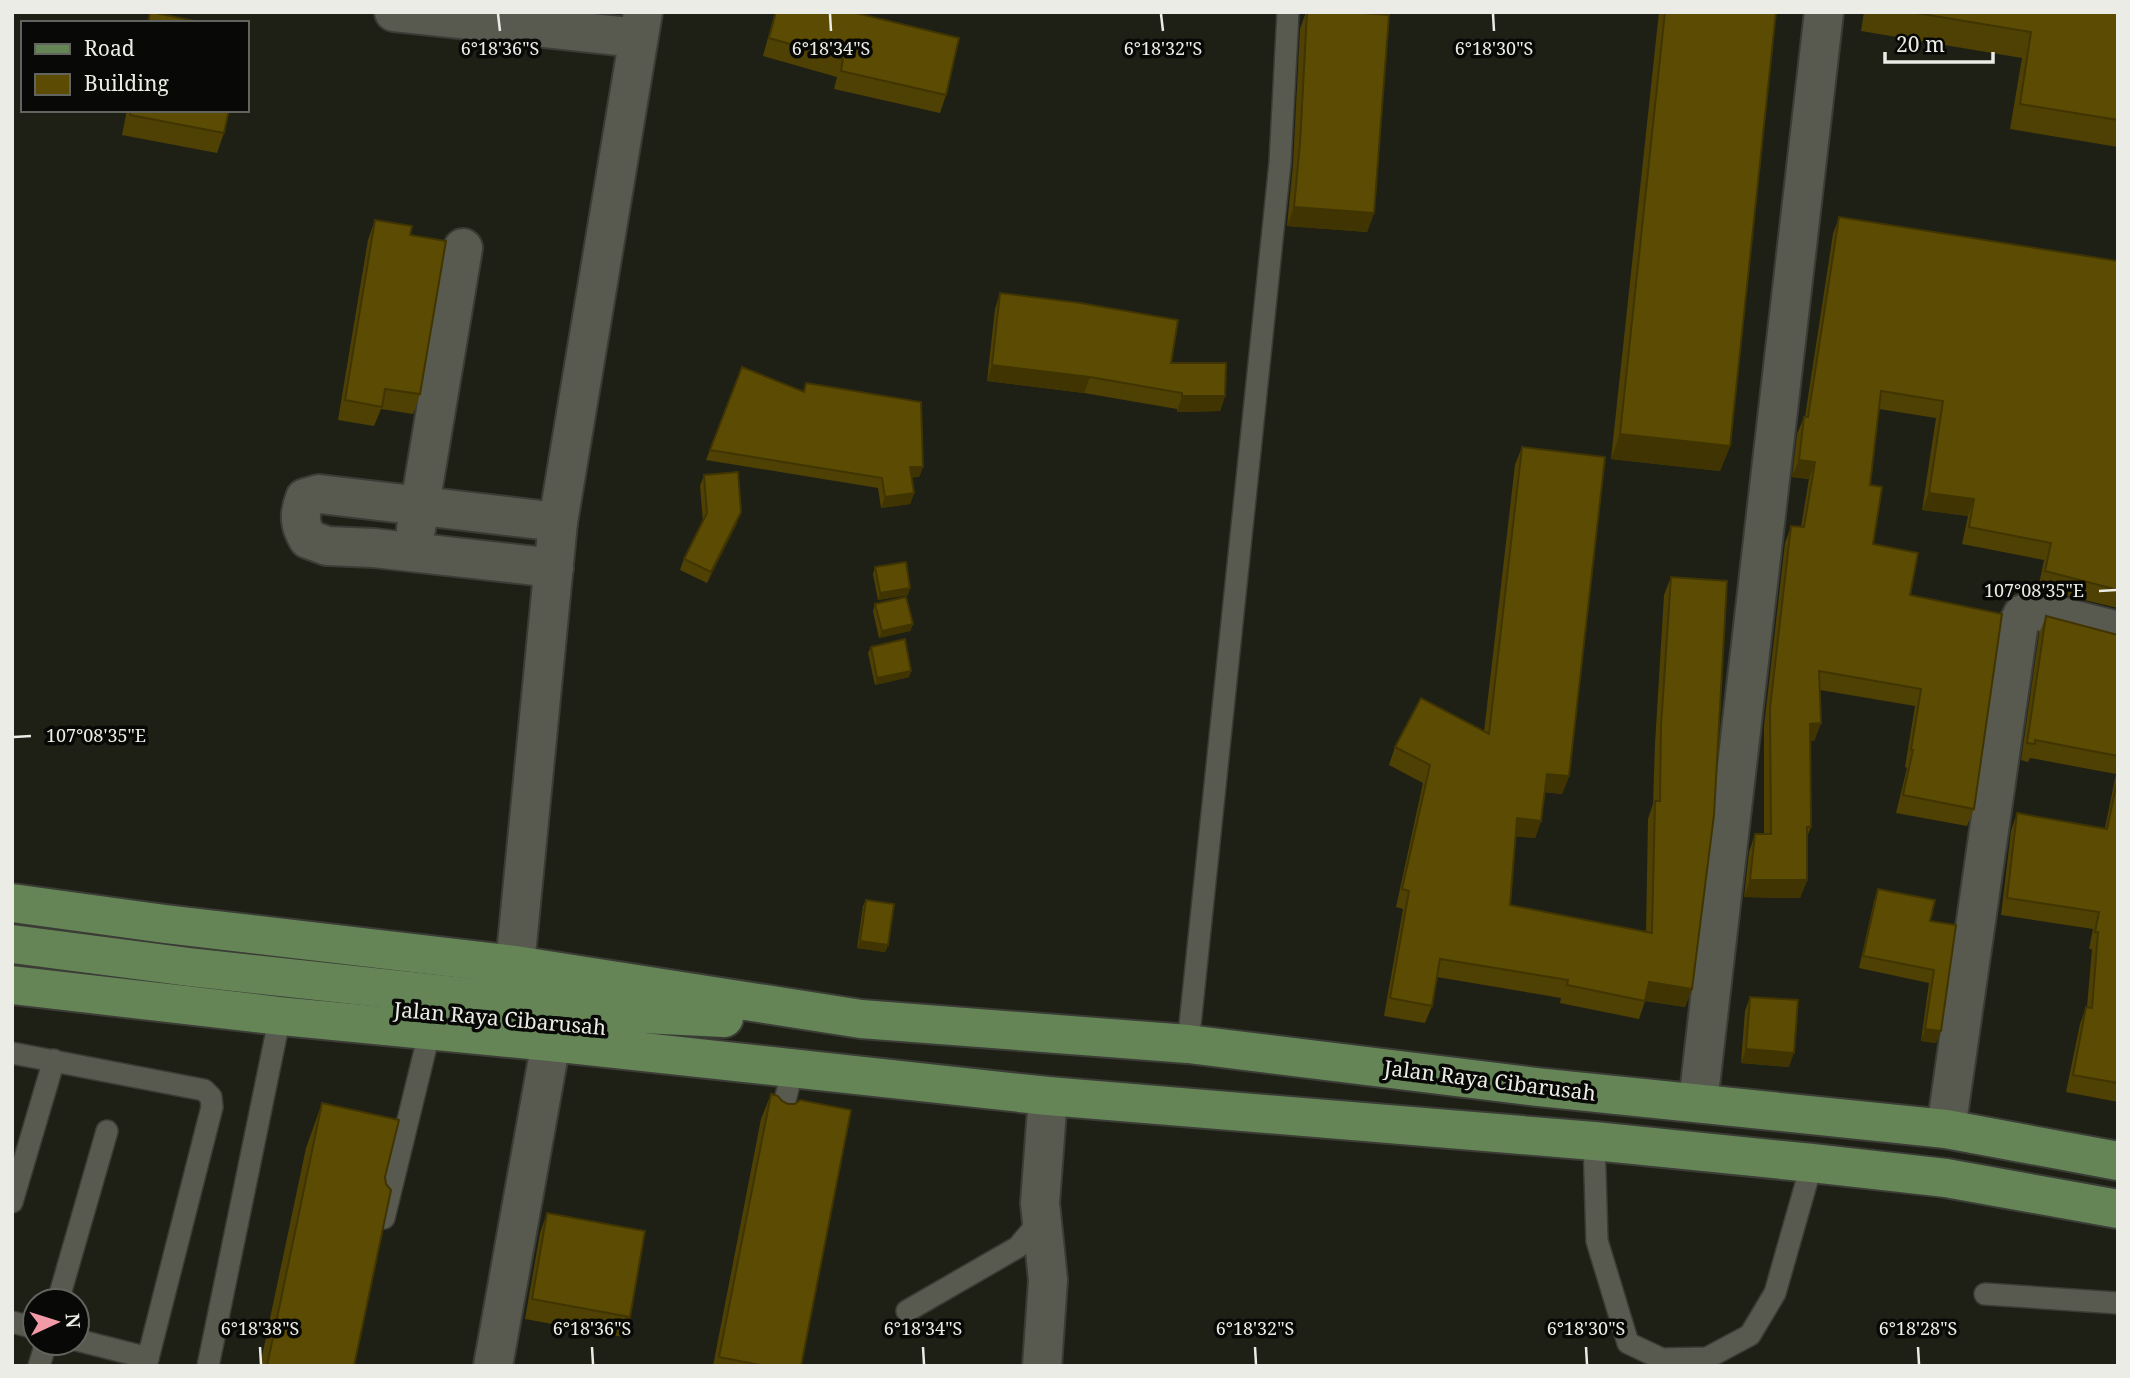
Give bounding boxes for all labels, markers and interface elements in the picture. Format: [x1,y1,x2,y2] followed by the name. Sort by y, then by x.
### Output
[21,21,248,112] legend
[1885,21,1994,65] scale bar
[1896,30,1945,58] text: 20 m
[84,34,135,62] text: Road
[461,36,539,60] text: 6°18'36"S
[792,36,870,60] text: 6°18'34"S
[1124,36,1202,60] text: 6°18'32"S
[1455,36,1533,60] text: 6°18'30"S
[84,69,169,97] text: Building
[1984,578,2084,602] text: 107°08'35"E
[46,723,146,747] text: 107°08'35"E
[392,995,607,1041] street label: Jalan Raya Cibarusah
[1382,1053,1598,1107] street label: Jalan Raya Cibarusah
[21,1287,91,1357] north arrow
[59,1312,86,1329] text: N
[221,1316,299,1340] text: 6°18'38"S
[553,1316,631,1340] text: 6°18'36"S
[884,1316,962,1340] text: 6°18'34"S
[1216,1316,1294,1340] text: 6°18'32"S
[1547,1316,1625,1340] text: 6°18'30"S
[1879,1316,1957,1340] text: 6°18'28"S

